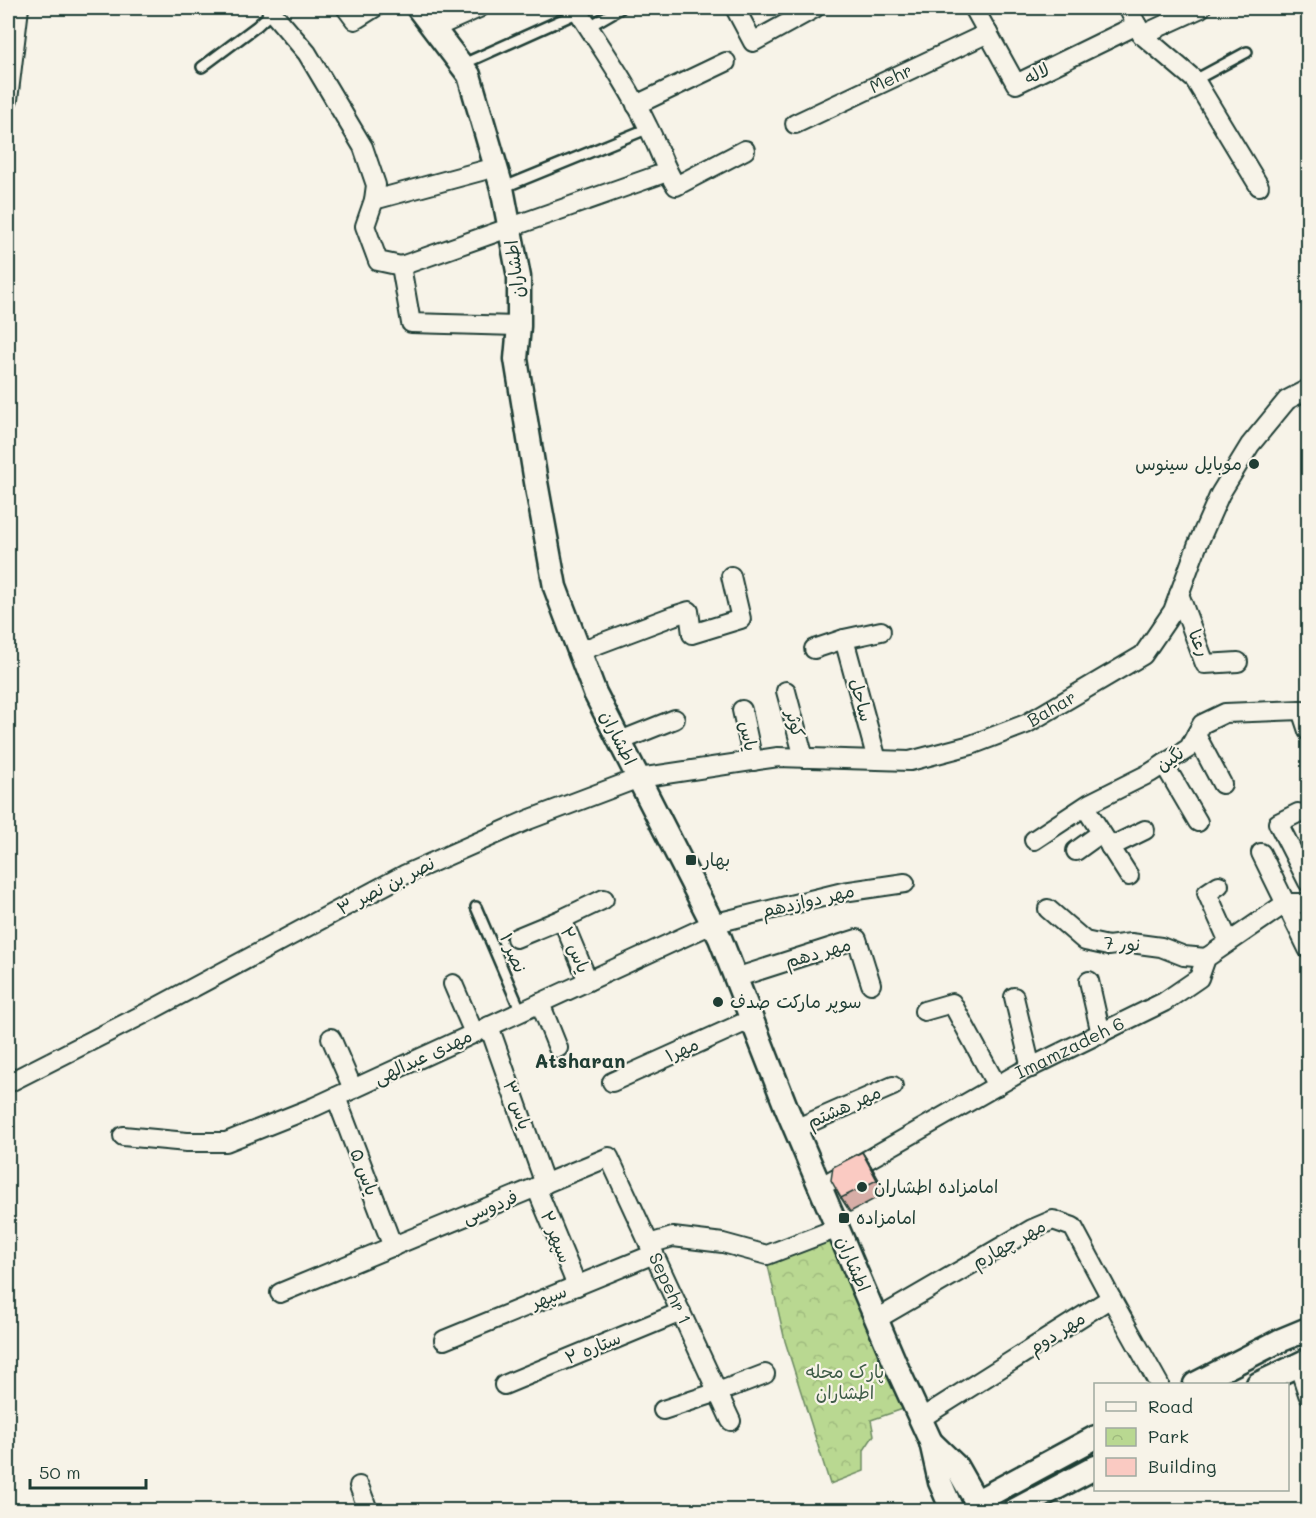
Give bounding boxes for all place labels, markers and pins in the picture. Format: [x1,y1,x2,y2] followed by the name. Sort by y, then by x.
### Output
[1135,451,1242,476] place label: موبایل سینوس
[1247,457,1261,471] marker: موبایل سینوس
[701,847,730,871] place label: بهار
[684,853,698,867] marker: بهار
[730,989,862,1014] place label: سوپر مارکت صدف
[711,995,725,1009] marker: سوپر مارکت صدف
[874,1174,998,1198] place label: امامزاده اطشاران
[855,1180,869,1194] marker: امامزاده اطشاران
[856,1205,916,1229] place label: امامزاده
[837,1211,851,1225] marker: امامزاده

